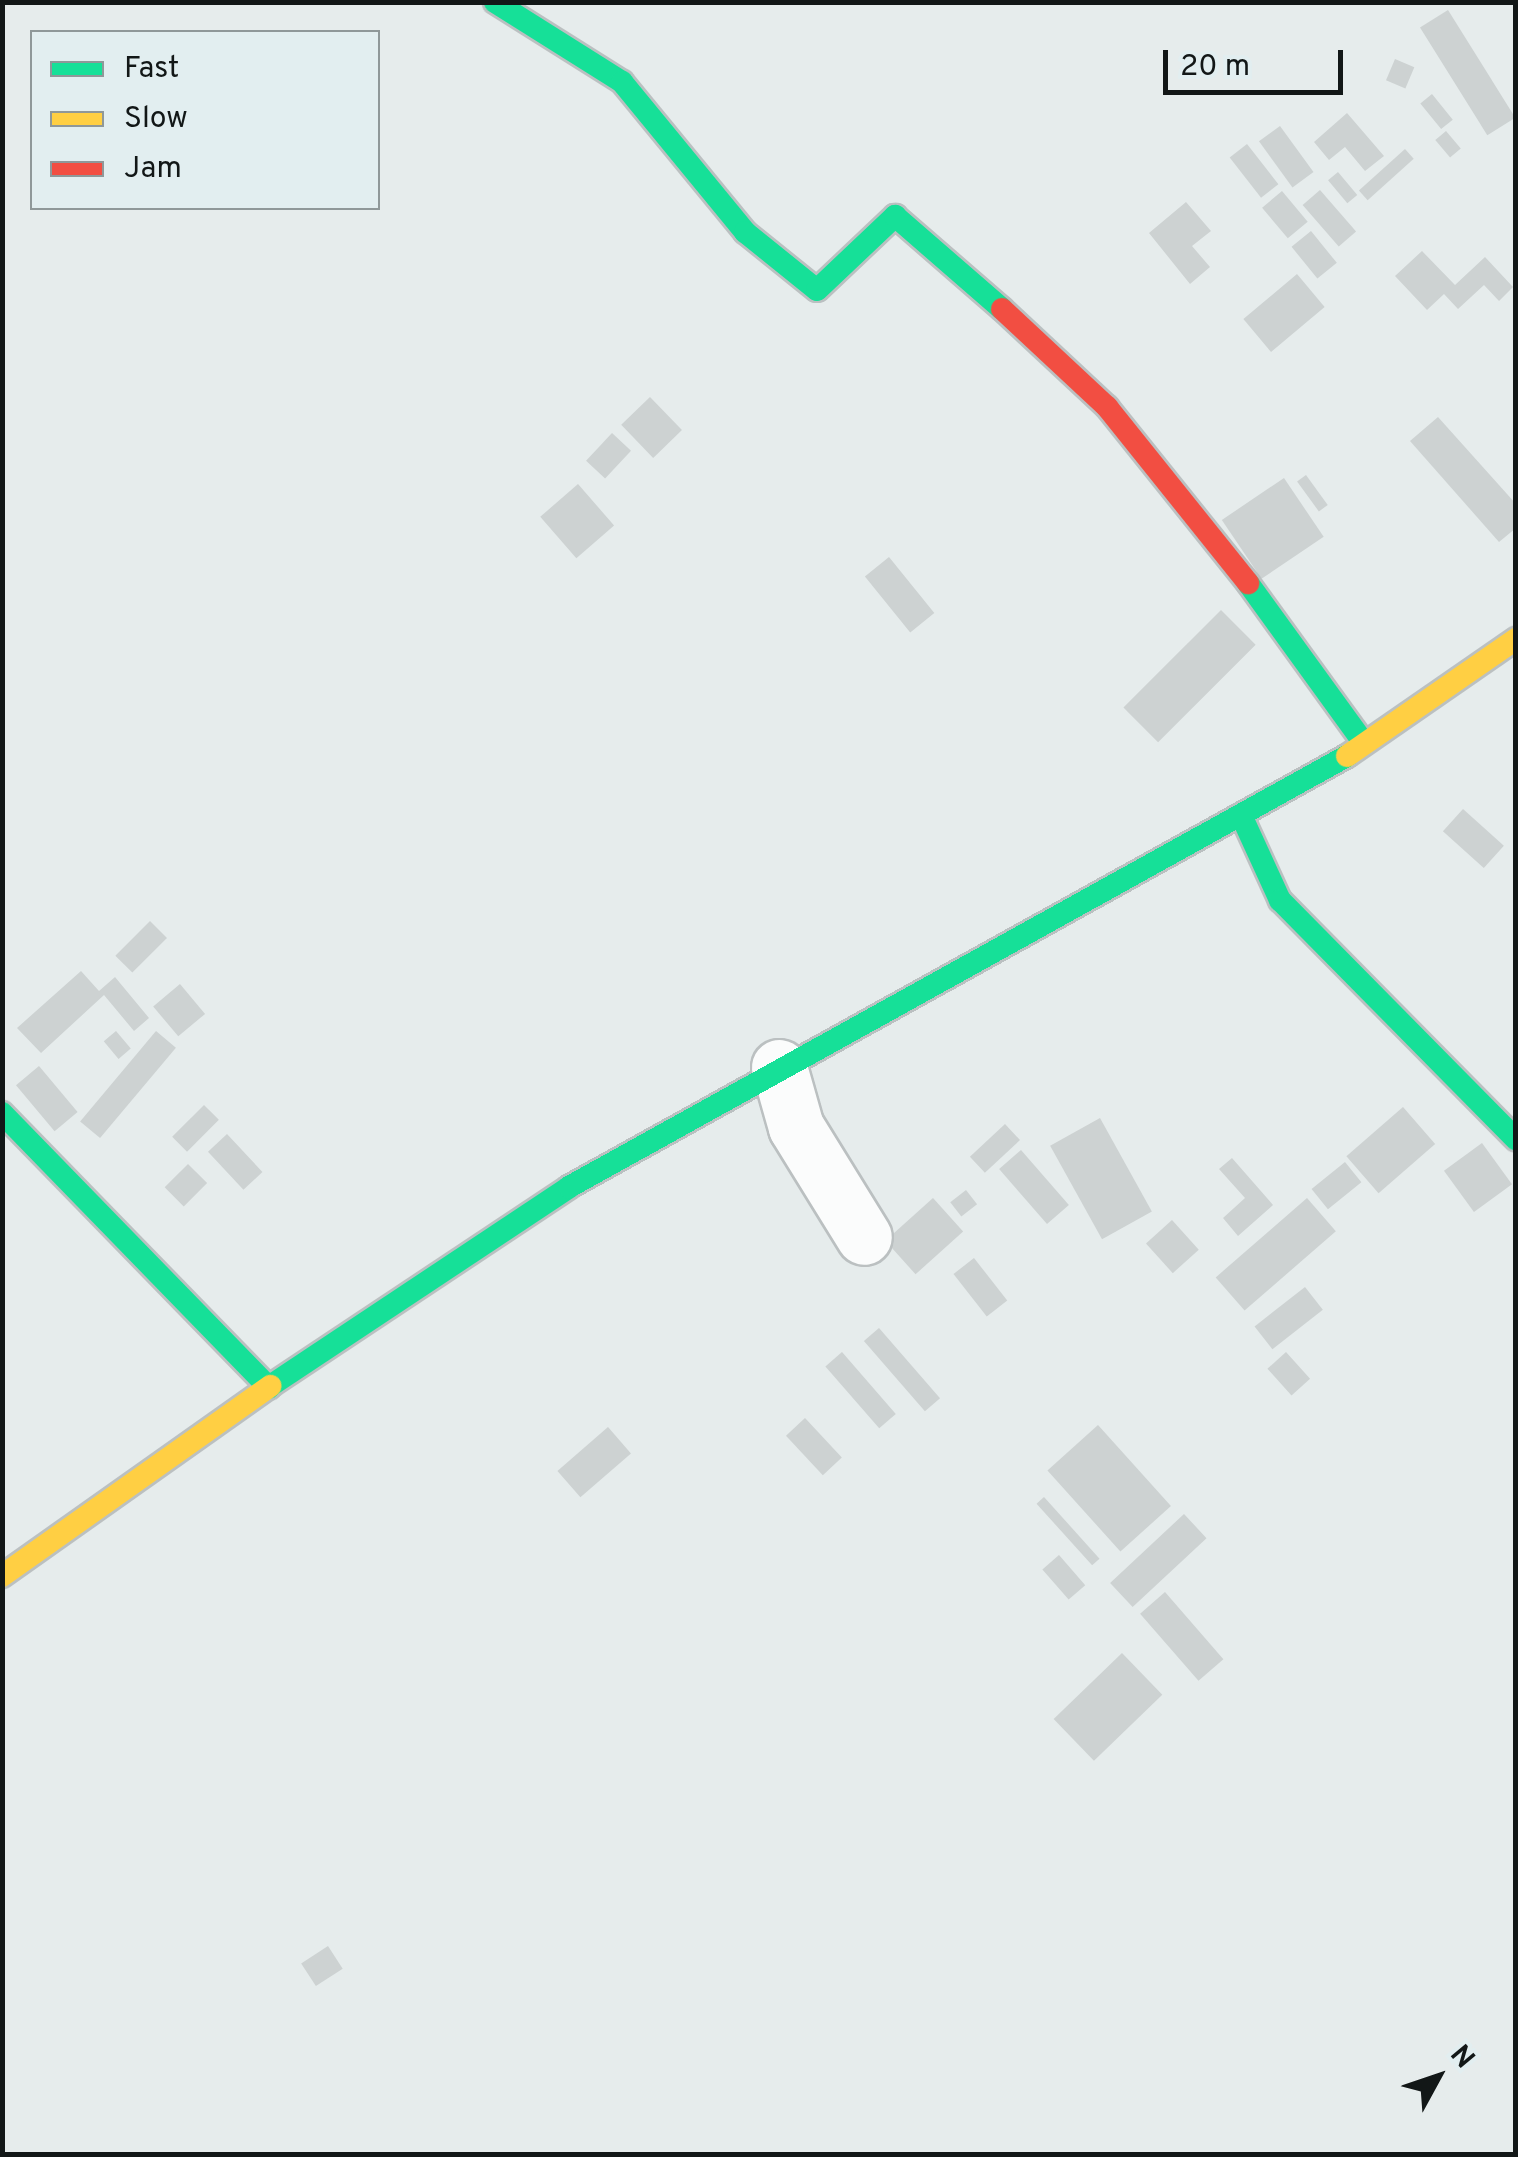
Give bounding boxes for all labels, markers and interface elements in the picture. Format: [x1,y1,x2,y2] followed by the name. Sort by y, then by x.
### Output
[30,30,380,210] legend
[1168,30,1348,92] scale bar
[1180,49,1250,86] text: 20 m
[124,51,179,88] text: Fast
[124,101,188,138] text: Slow
[124,151,182,188] text: Jam
[1388,2027,1488,2127] north arrow
[1441,2038,1481,2077] text: N

